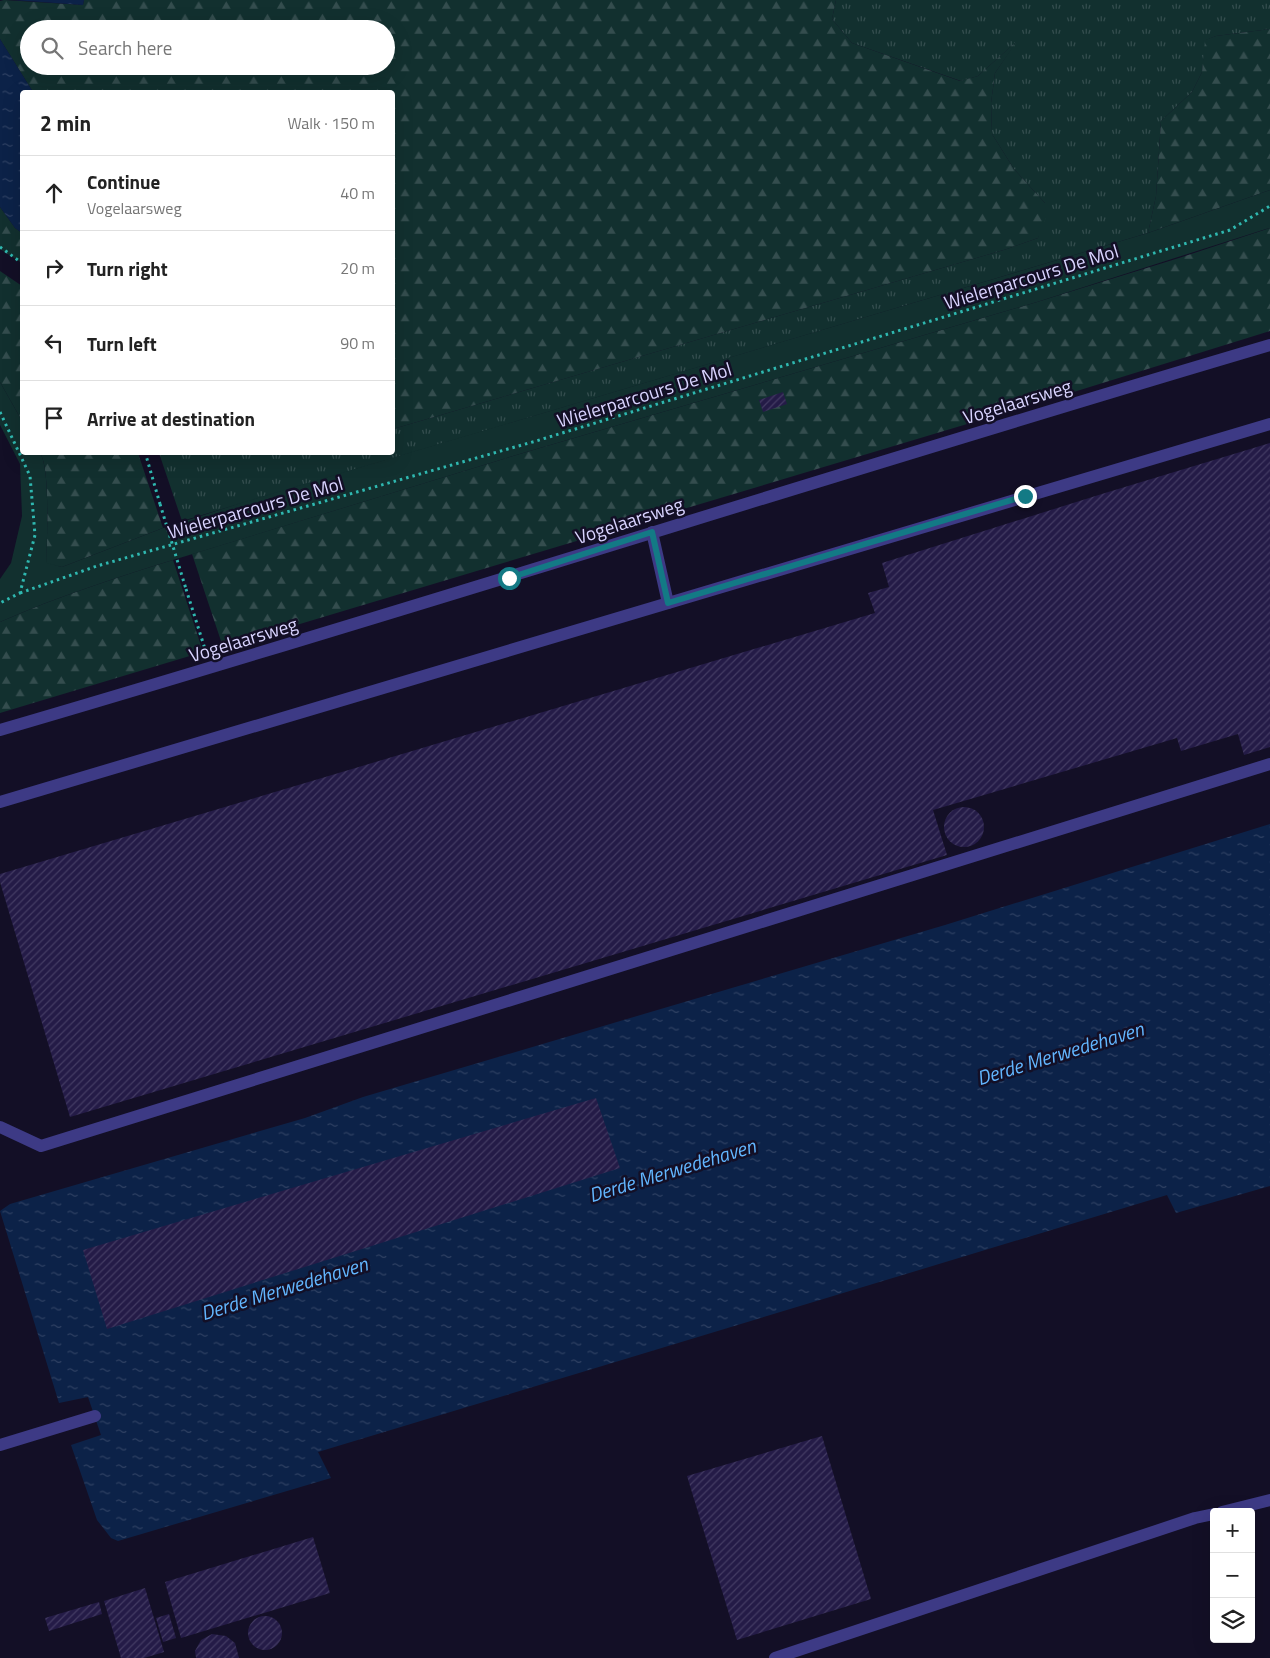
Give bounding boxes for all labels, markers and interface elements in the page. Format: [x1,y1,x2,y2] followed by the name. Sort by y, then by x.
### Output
[20,20,395,75] search box
[78,33,172,62] text: Search here
[38,34,66,62] icon: search
[40,107,91,139] text: 2 min
[287,111,375,135] text: Walk · 150 m
[87,167,160,196] text: Continue
[40,179,68,207] icon: ahead
[340,181,375,205] text: 40 m
[87,196,182,220] text: Vogelaarsweg
[940,236,1122,316] street label: Wielerparcours De Mol
[40,254,68,282] icon: right
[87,254,168,283] text: Turn right
[340,256,375,280] text: 20 m
[40,329,68,357] icon: left
[87,329,157,358] text: Turn left
[340,331,375,355] text: 90 m
[553,354,735,434] street label: Wielerparcours De Mol
[959,371,1075,431] street label: Vogelaarsweg
[40,404,68,432] icon: arrive
[87,404,255,433] text: Arrive at destination
[164,468,346,546] street label: Wielerparcours De Mol
[1014,485,1037,508] route end
[571,489,687,551] street label: Vogelaarsweg
[498,567,521,590] route start
[185,609,301,669] street label: Vogelaarsweg
[973,1013,1148,1093] water label: Derde Merwedehaven
[585,1130,760,1210] water label: Derde Merwedehaven
[197,1248,372,1328] water label: Derde Merwedehaven
[1210,1508,1255,1643] map controls
[1210,1508,1255,1553] button: +
[1210,1553,1255,1598] button: −
[1210,1598,1255,1643] button: layers

